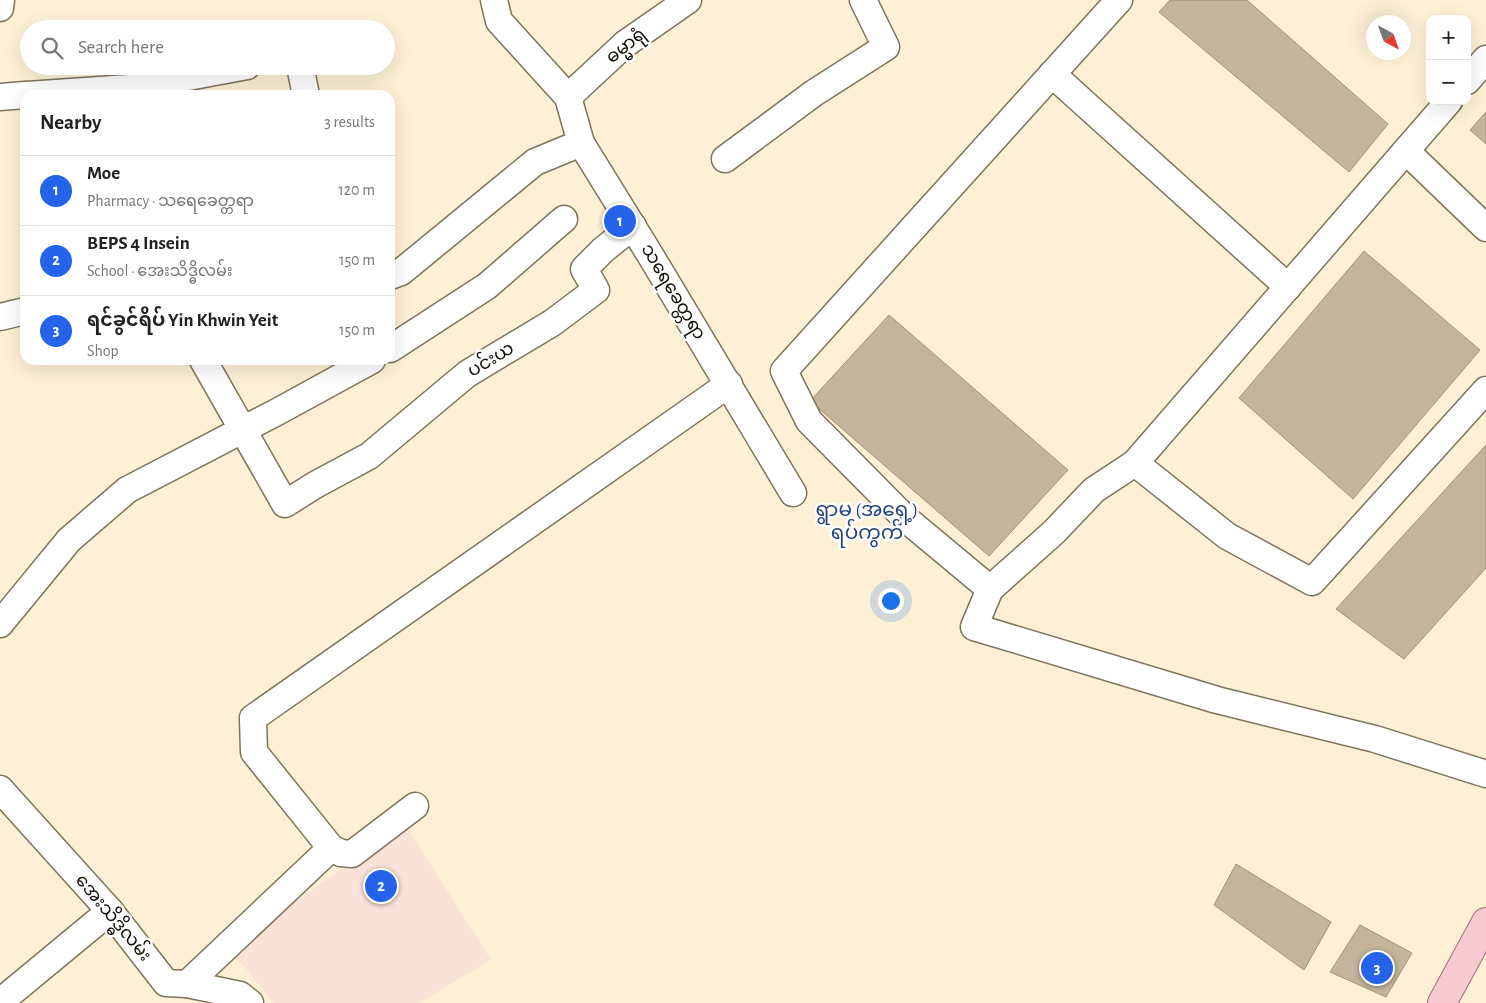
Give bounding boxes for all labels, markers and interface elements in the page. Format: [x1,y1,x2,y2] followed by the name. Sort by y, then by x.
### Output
[1366,15,1411,60] north arrow
[1426,15,1471,105] map controls
[1426,15,1471,60] button: +
[20,20,395,75] search box
[602,24,652,71] street label: ဓမ္မာရုံ
[38,34,66,62] icon: search
[78,38,164,57] text: Search here
[1426,60,1471,105] button: −
[40,112,101,133] text: Nearby
[324,114,375,130] text: 3 results
[87,164,120,183] text: Moe
[53,182,59,198] text: 1
[338,182,375,198] text: 120 m
[87,193,254,209] text: Pharmacy · သရေခေတ္တရာ
[604,202,636,240] pin: 1
[87,234,190,253] text: BEPS 4 Insein
[633,241,709,345] street label: သရေခေတ္တရာ
[52,252,60,268] text: 2
[339,252,375,268] text: 150 m
[87,263,232,279] text: School · အေးသိဒ္ဓိလမ်း
[87,311,278,330] text: ရင်ခွင်ရိပ် Yin Khwin Yeit
[53,322,59,338] text: 3
[339,322,375,338] text: 150 m
[462,335,517,381] street label: ပင်းယ
[87,343,119,359] text: Shop
[816,500,918,548] district label: ရွာမ (အရှေ့) ရပ်ကွက်
[878,588,904,614] your location
[68,867,159,968] street label: အေးသိဒ္ဓိလမ်း
[365,867,397,905] pin: 2
[1361,949,1393,987] pin: 3

